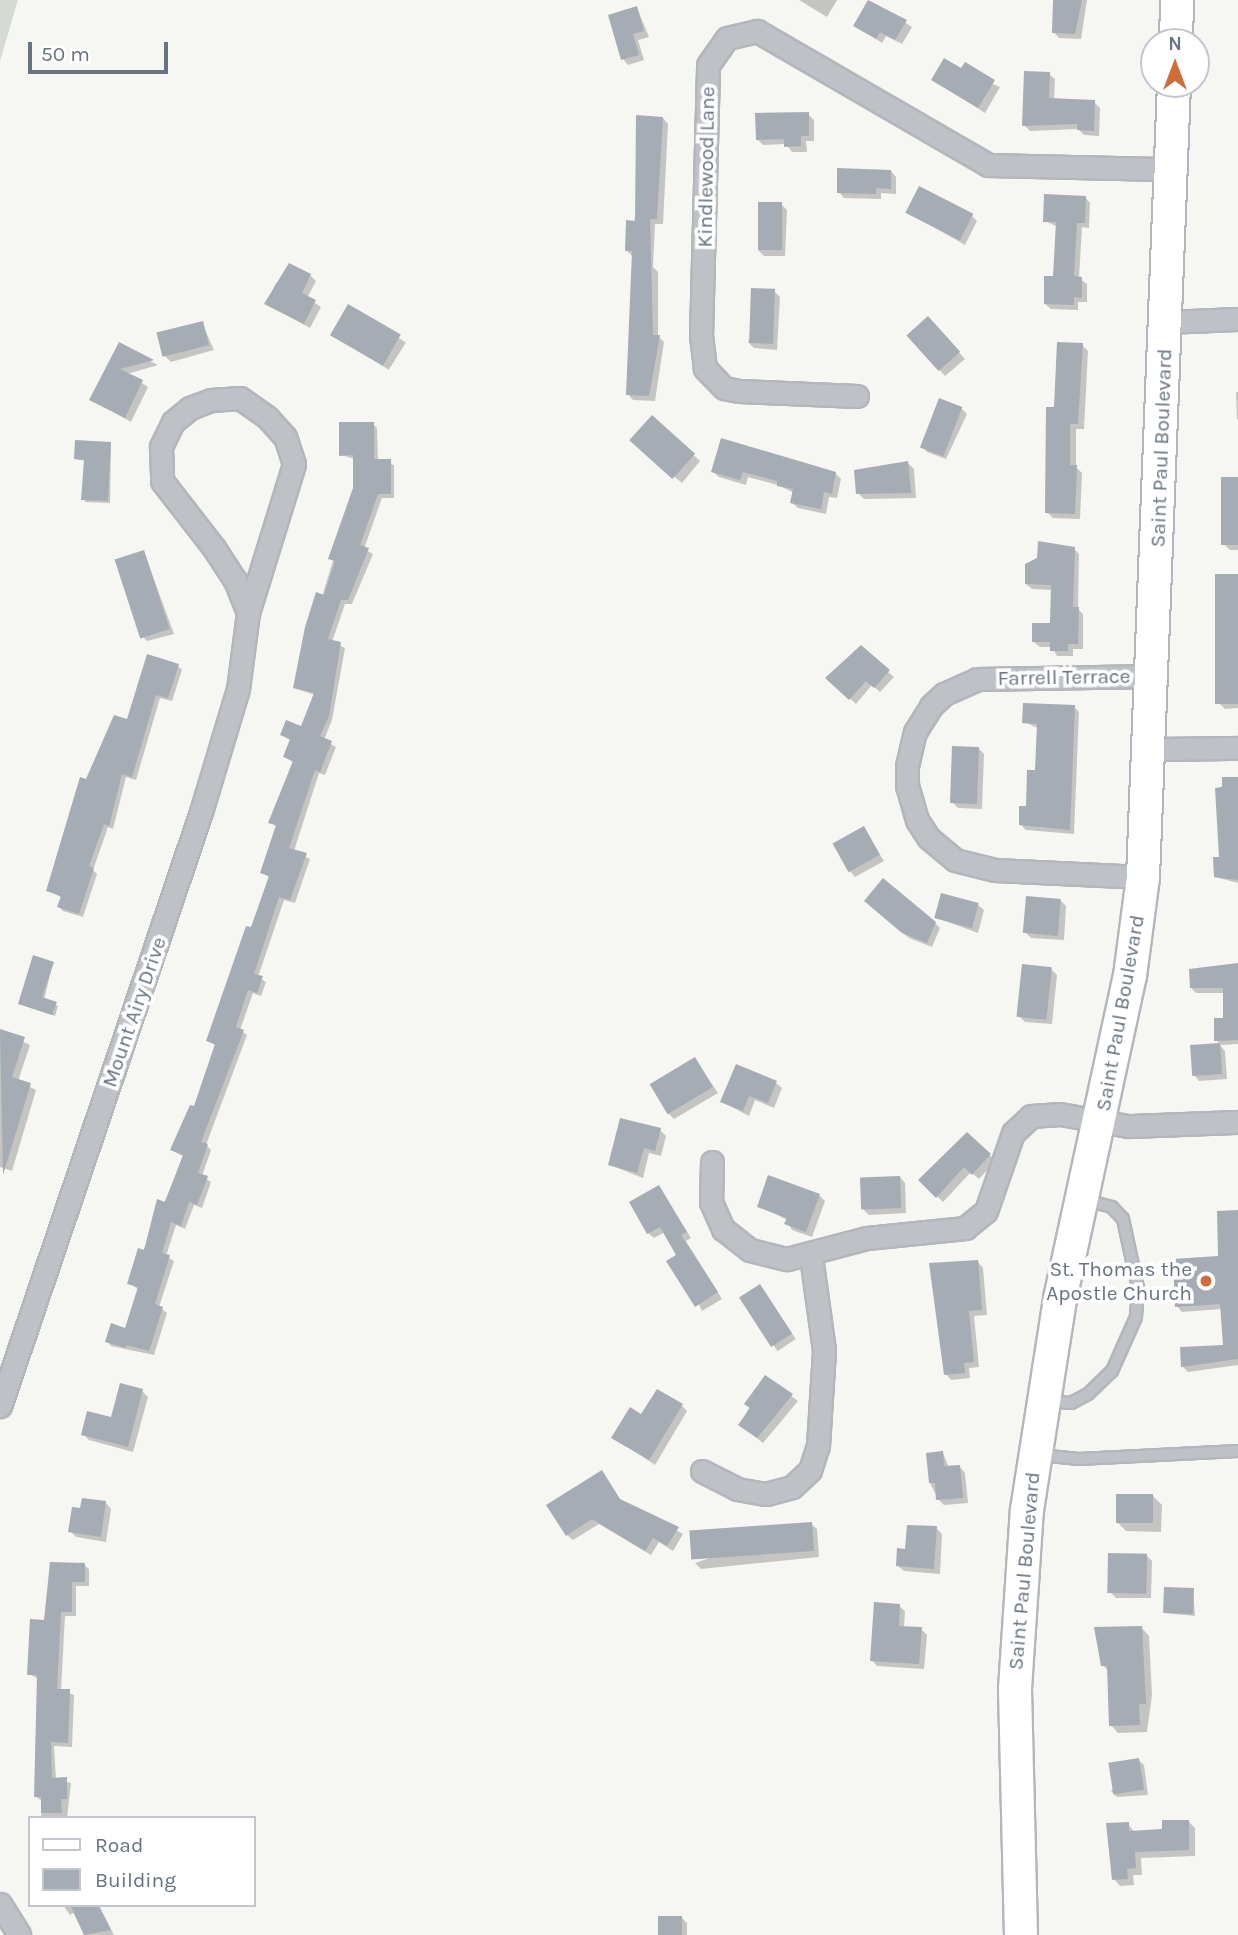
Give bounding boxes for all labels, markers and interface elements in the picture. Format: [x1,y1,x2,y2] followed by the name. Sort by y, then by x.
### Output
[32,28,172,72] scale bar
[1140,28,1210,98] north arrow
[1168,33,1182,55] text: N
[41,42,90,66] text: 50 m
[692,86,720,248] street label: Kindlewood Lane
[1145,348,1177,548] street label: Saint Paul Boulevard
[997,663,1131,691] street label: Farrell Terrace
[1090,913,1150,1113] street label: Saint Paul Boulevard
[96,934,172,1090] street label: Mount Airy Drive
[1046,1256,1192,1306] place label: St. Thomas the Apostle Church
[1198,1273,1214,1289] marker: St. Thomas the Apostle Church
[1003,1471,1045,1671] street label: Saint Paul Boulevard
[28,1816,256,1907] legend
[95,1833,143,1857] text: Road
[95,1868,176,1892] text: Building

